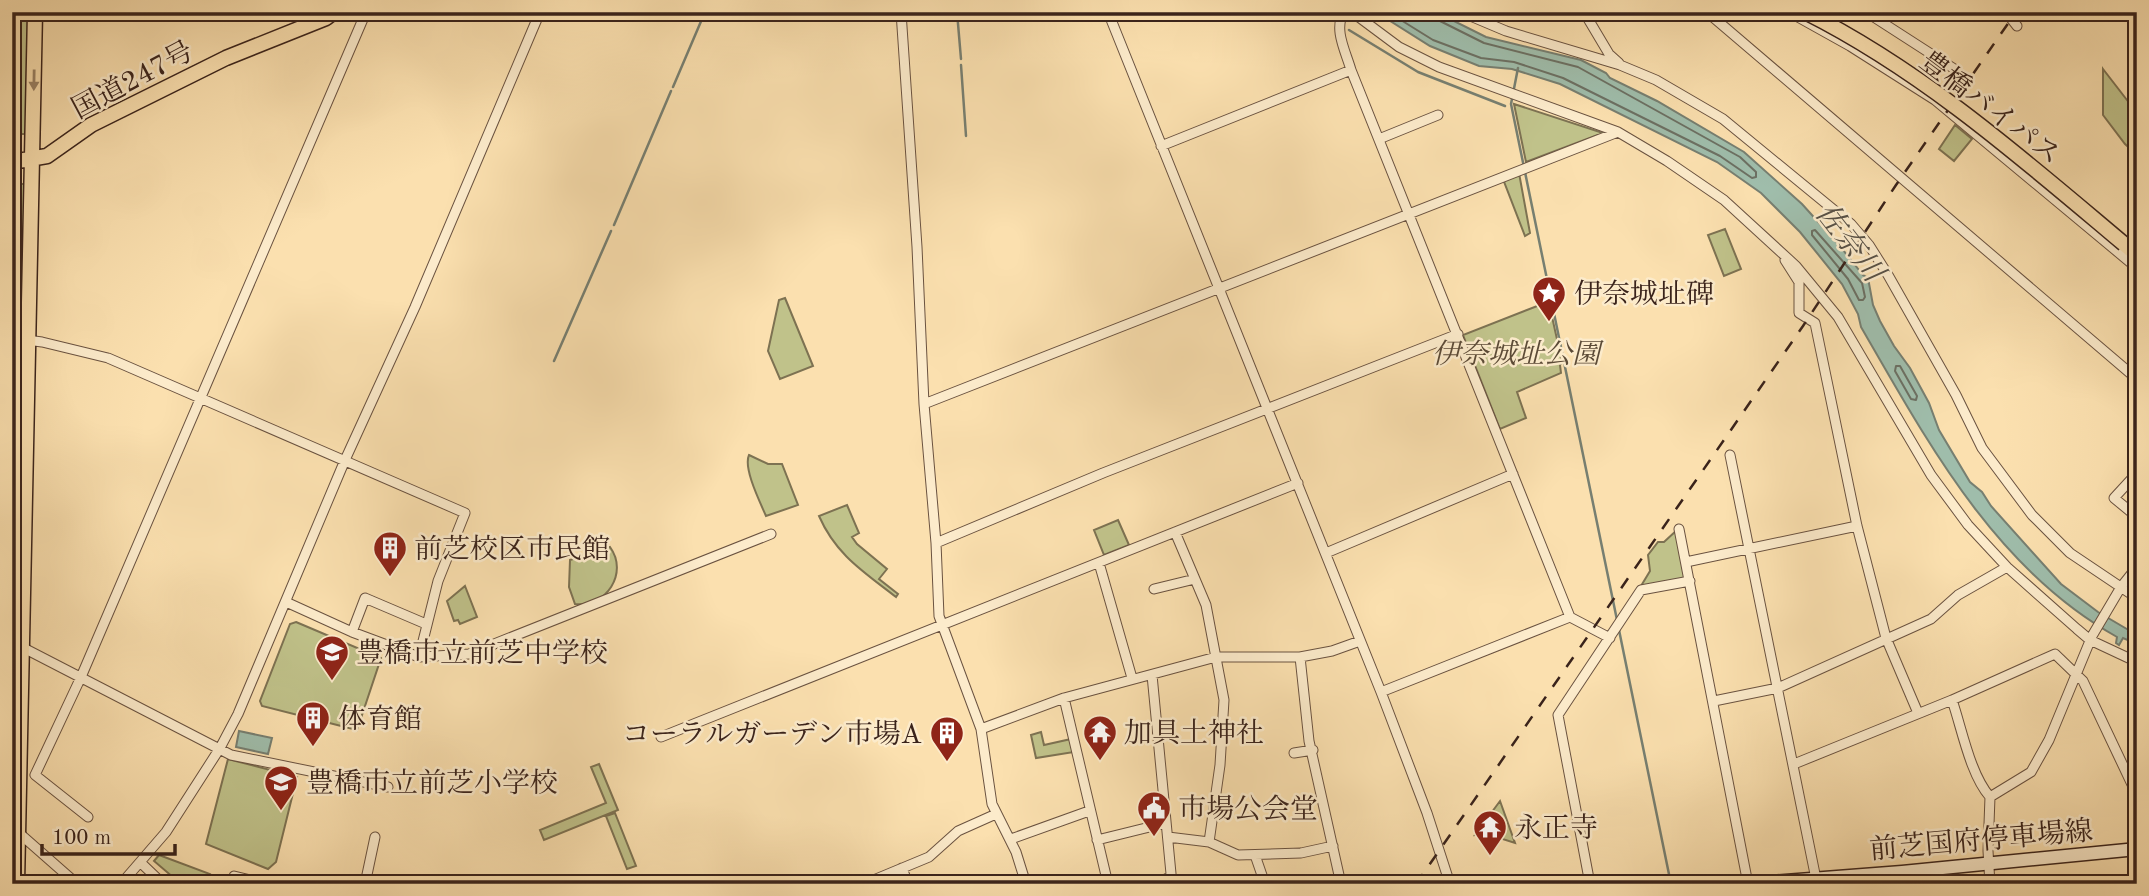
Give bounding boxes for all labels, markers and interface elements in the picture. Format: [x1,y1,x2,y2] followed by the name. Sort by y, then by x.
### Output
[67,35,199,125] street label: 国道247号
[1914,45,2066,171] street label: 豊橋バイパス
[28,70,39,92] one-way arrow
[1809,197,1892,290] water label: 佐奈川
[1530,274,1568,323] place icon: 伊奈城址碑
[1574,279,1714,310] place label: 伊奈城址碑
[1432,339,1604,370] park label: 伊奈城址公園
[371,529,409,578] building icon: 前芝校区市民館
[414,534,610,565] place label: 前芝校区市民館
[313,633,351,682] school or university icon: 豊橋市立前芝中学校
[356,638,608,669] place label: 豊橋市立前芝中学校
[294,699,332,748] building icon: 体育館
[338,704,422,735] place label: 体育館
[1081,713,1119,762] temple icon: 加具土神社
[928,714,966,763] building icon: コーラルガーデン市場A
[1124,718,1264,749] place label: 加具土神社
[622,719,922,750] place label: コーラルガーデン市場A
[262,763,300,812] school or university icon: 豊橋市立前芝小学校
[306,768,558,799] place label: 豊橋市立前芝小学校
[1135,789,1173,838] public building icon: 市場公会堂
[1178,794,1318,825] place label: 市場公会堂
[1471,808,1509,857] temple icon: 永正寺
[42,812,175,856] scale bar
[1514,813,1598,844] place label: 永正寺
[1868,815,2094,866] street label: 前芝国府停車場線
[52,828,111,849] text: 100 m

